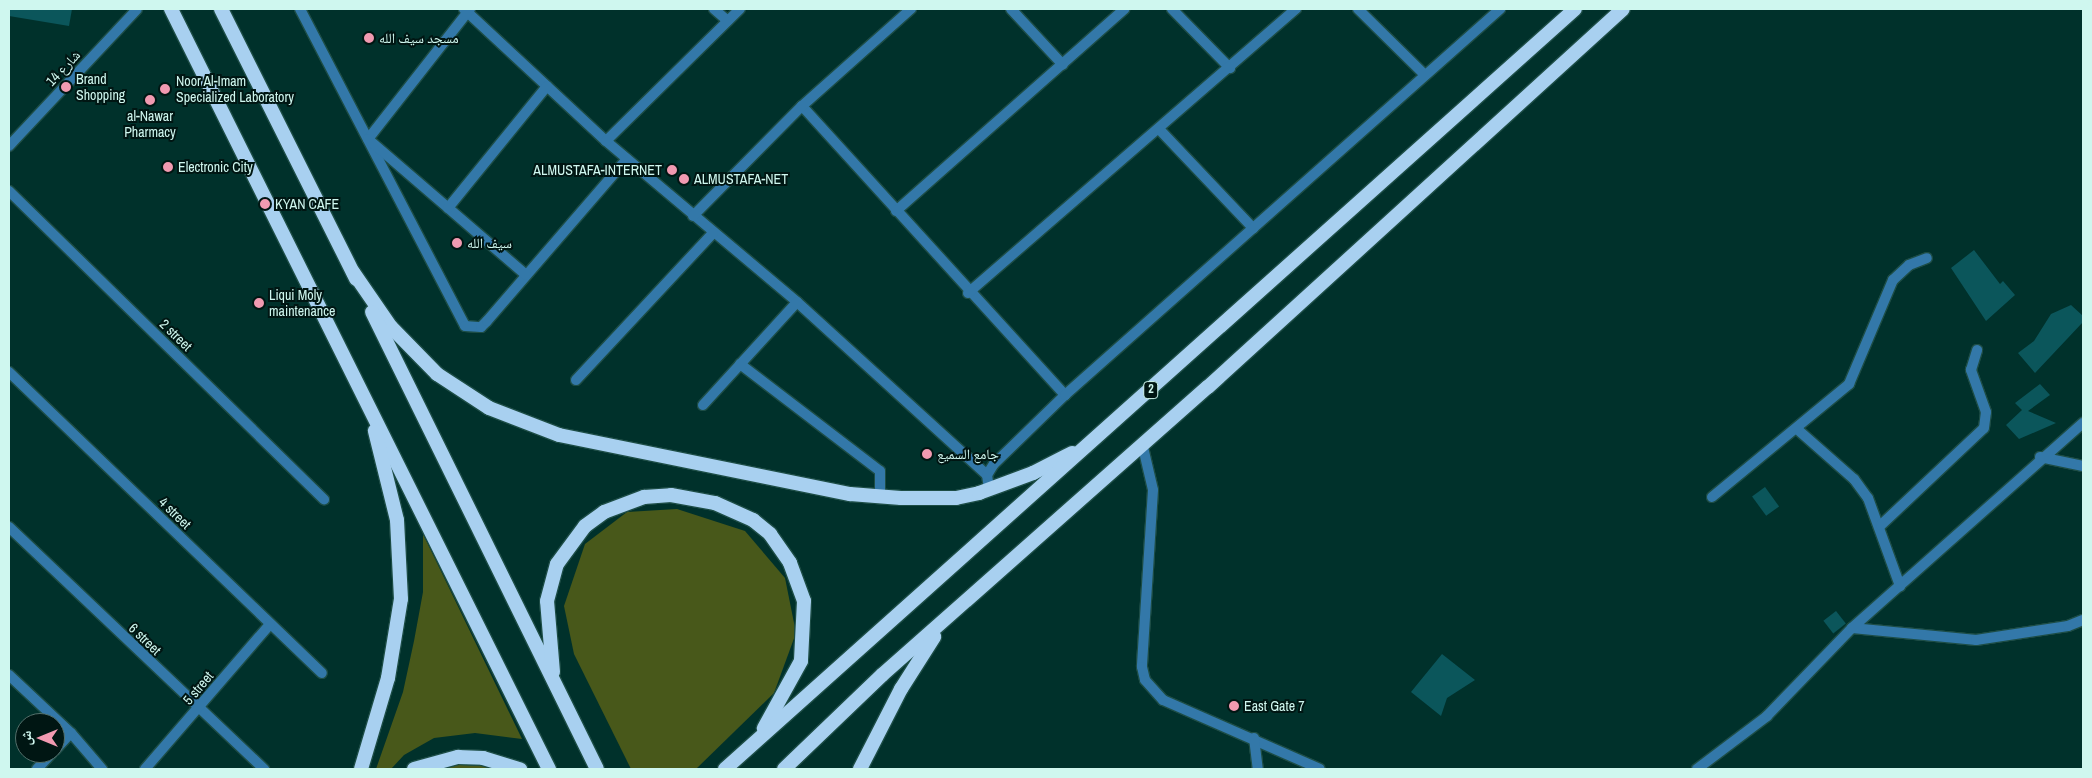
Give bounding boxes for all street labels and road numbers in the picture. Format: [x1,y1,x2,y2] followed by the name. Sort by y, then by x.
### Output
[42,47,84,89] street label: شارع 14
[156,316,196,354] street label: 2 street
[1142,380,1160,400] road number: 2
[155,494,195,532] street label: 4 street
[125,620,165,658] street label: 6 street
[179,668,217,708] street label: 5 street

